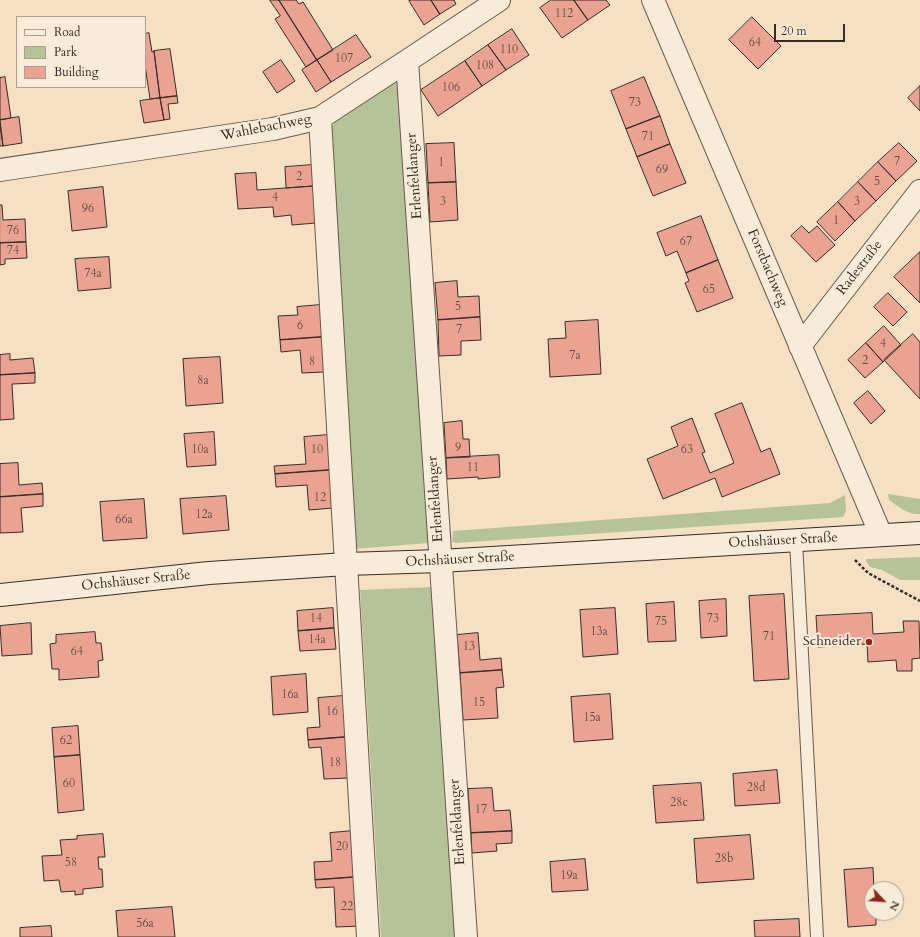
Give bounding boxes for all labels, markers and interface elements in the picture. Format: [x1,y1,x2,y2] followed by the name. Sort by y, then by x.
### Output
[555,7,573,21] house number: 112
[16,16,146,88] legend
[776,16,847,42] scale bar
[781,23,807,39] text: 20 m
[54,24,80,40] text: Road
[749,36,761,50] house number: 64
[500,43,518,57] house number: 110
[54,44,77,60] text: Park
[335,52,353,66] house number: 107
[476,59,494,73] house number: 108
[54,64,98,80] text: Building
[442,81,460,95] house number: 106
[629,96,641,110] house number: 73
[219,111,313,145] street label: Wahlebachweg
[642,130,654,144] house number: 71
[404,132,426,220] street label: Erlenfeldanger
[894,155,900,169] house number: 7
[438,156,444,170] house number: 1
[656,163,668,177] house number: 69
[296,170,302,184] house number: 2
[874,175,880,189] house number: 5
[272,191,278,205] house number: 4
[440,195,446,209] house number: 3
[854,195,860,209] house number: 3
[82,202,94,216] house number: 96
[833,214,839,228] house number: 1
[7,224,19,238] house number: 76
[743,227,791,309] street label: Forstbachweg
[680,235,692,249] house number: 67
[834,237,886,299] street label: Radestraße
[7,244,19,258] house number: 74
[84,267,102,281] house number: 74a
[703,283,715,297] house number: 65
[455,300,461,314] house number: 5
[297,319,303,333] house number: 6
[456,323,462,337] house number: 7
[880,337,886,351] house number: 4
[569,349,581,363] house number: 7a
[862,354,868,368] house number: 2
[309,355,315,369] house number: 8
[197,374,209,388] house number: 8a
[455,441,461,455] house number: 9
[191,443,209,457] house number: 10a
[311,443,323,457] house number: 10
[681,443,693,457] house number: 63
[425,455,447,543] street label: Erlenfeldanger
[467,461,479,475] house number: 11
[314,491,326,505] house number: 12
[195,508,213,522] house number: 12a
[115,513,133,527] house number: 66a
[728,530,838,552] street label: Ochshäuser Straße
[405,549,515,571] street label: Ochshäuser Straße
[81,567,191,595] street label: Ochshäuser Straße
[310,612,322,626] house number: 14
[707,612,719,626] house number: 73
[655,615,667,629] house number: 75
[590,625,608,639] house number: 13a
[763,630,775,644] house number: 71
[308,633,326,647] house number: 14a
[803,634,861,650] place label: Schneider
[864,637,874,647] marker: Schneider
[463,640,475,654] house number: 13
[71,645,83,659] house number: 64
[281,688,299,702] house number: 16a
[473,696,485,710] house number: 15
[326,705,338,719] house number: 16
[583,711,601,725] house number: 15a
[60,734,72,748] house number: 62
[329,756,341,770] house number: 18
[63,777,75,791] house number: 60
[447,778,469,866] street label: Erlenfeldanger
[747,781,765,795] house number: 28d
[670,796,688,810] house number: 28c
[475,803,487,817] house number: 17
[336,840,348,854] house number: 20
[715,852,733,866] house number: 28b
[65,856,77,870] house number: 58
[560,869,578,883] house number: 19a
[864,881,904,921] north arrow
[886,898,903,913] text: N
[341,900,353,914] house number: 22
[136,917,154,931] house number: 56a

